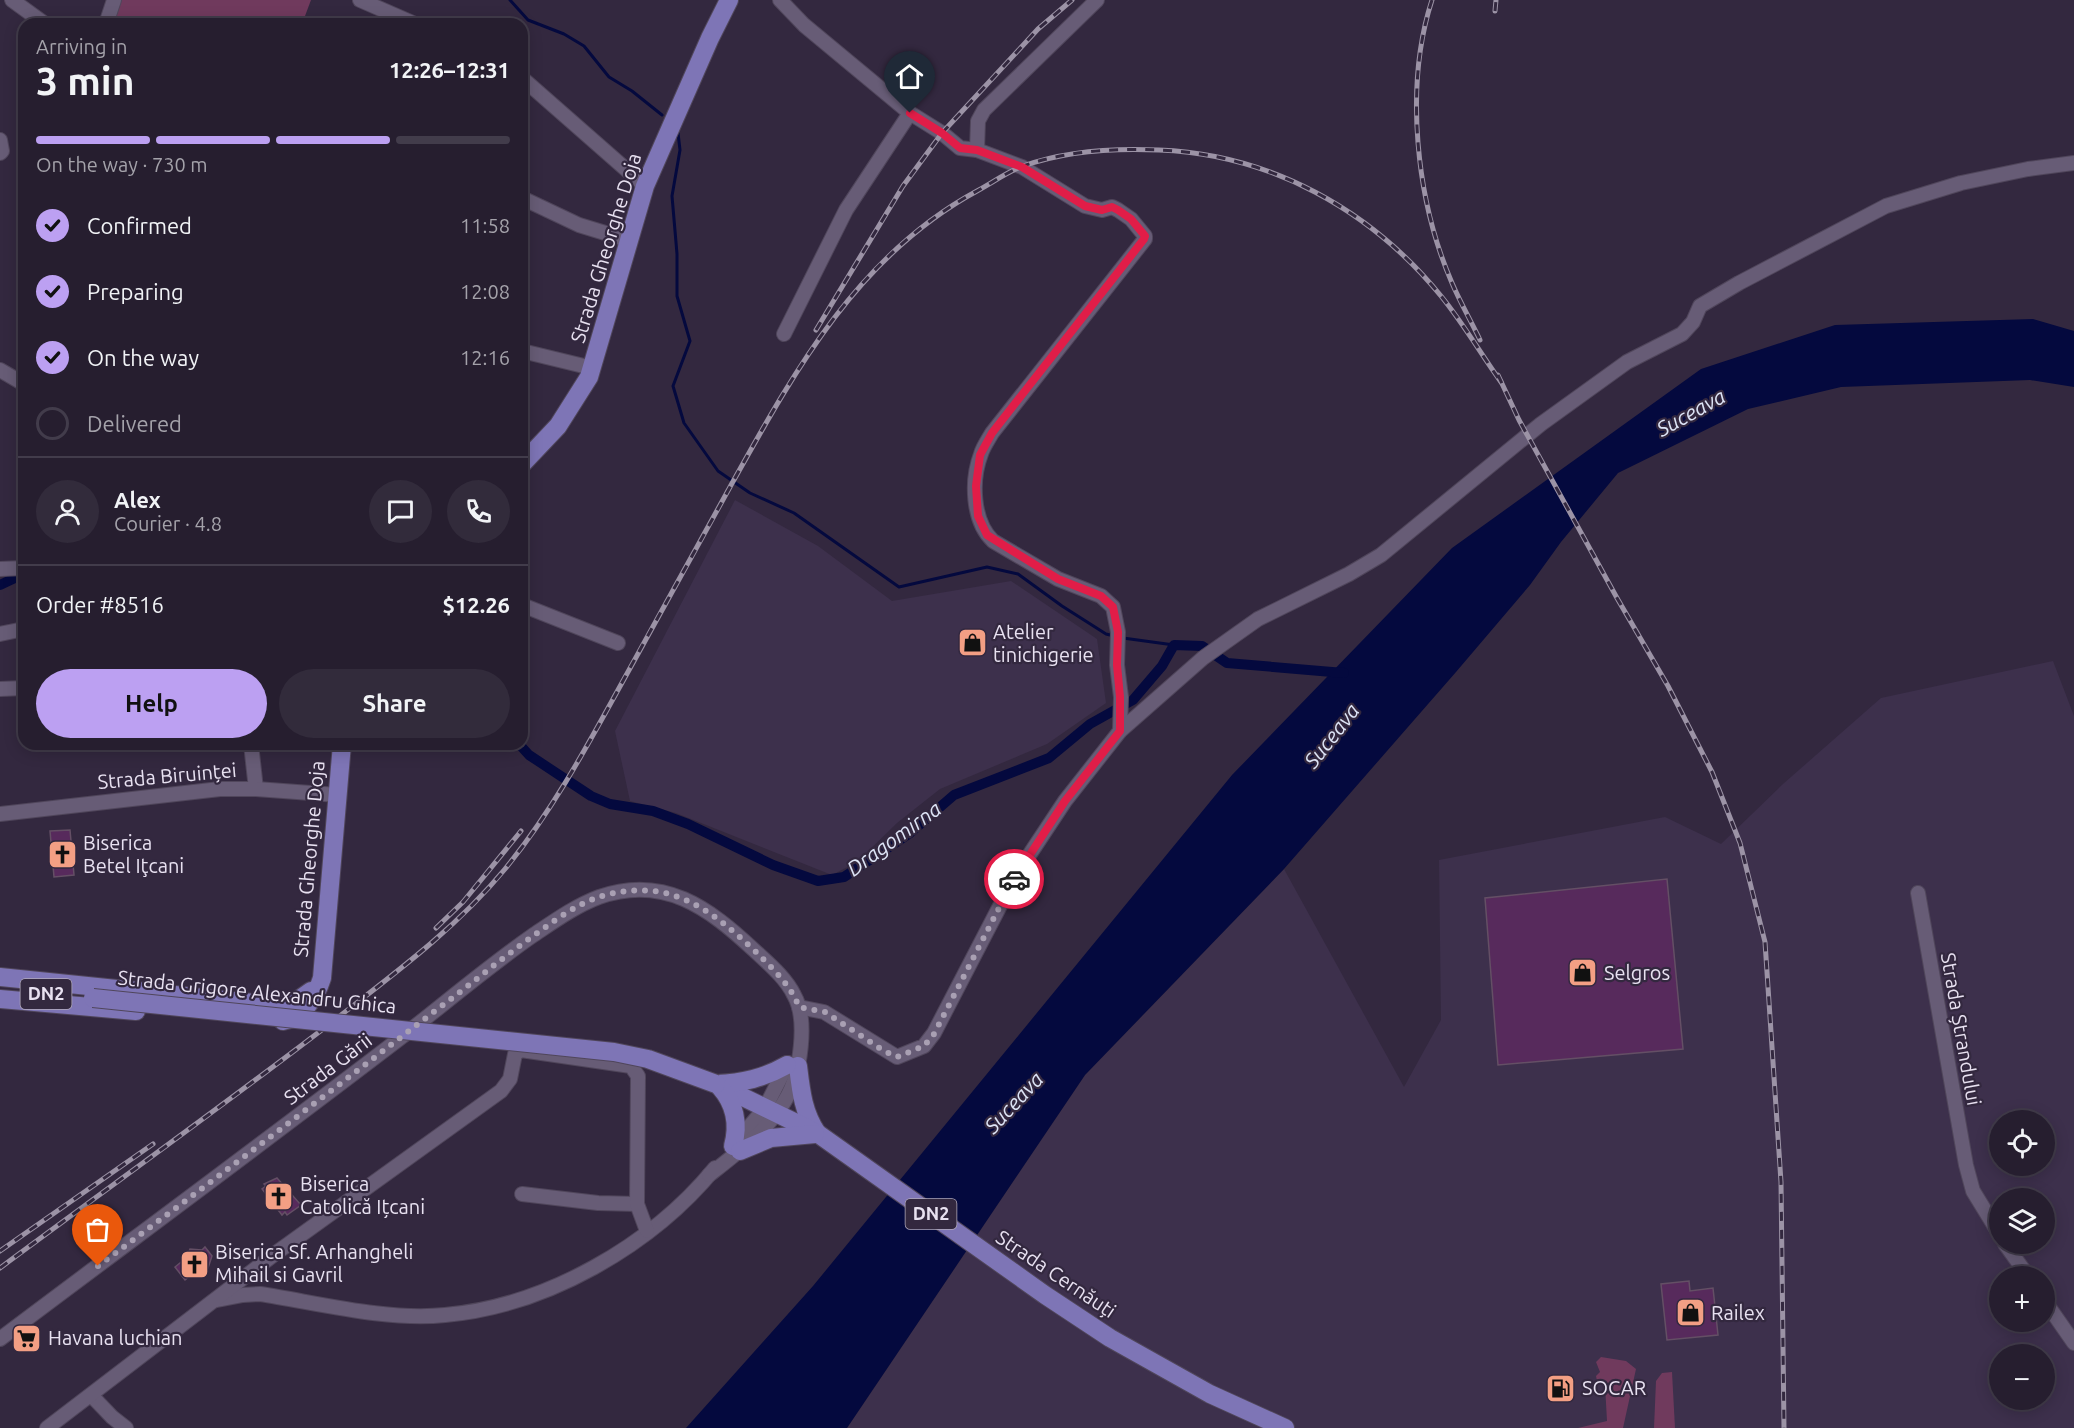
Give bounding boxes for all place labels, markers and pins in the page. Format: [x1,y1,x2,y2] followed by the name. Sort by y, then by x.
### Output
[884,51,935,113] pin
[993,620,1094,666] place label: Atelier tinichigerie
[956,627,988,659] shop icon: Atelier tinichigerie
[83,831,184,877] place label: Biserica Betel Iţcani
[46,838,78,870] church icon: Biserica Betel Iţcani
[1567,957,1599,989] shop icon: Selgros
[1604,961,1670,984] place label: Selgros
[300,1172,425,1218] place label: Biserica Catolică Ițcani
[263,1180,295,1212] church icon: Biserica Catolică Ițcani
[72,1204,123,1266] pin
[215,1240,413,1286] place label: Biserica Sf. Arhangheli Mihail si Gavril
[178,1248,210,1280] church icon: Biserica Sf. Arhangheli Mihail si Gavril
[1674,1297,1706,1329] shop icon: Railex
[1711,1301,1765,1324] place label: Railex
[11,1322,43,1354] supermarket icon: Havana luchian
[48,1326,182,1349] place label: Havana luchian
[1545,1372,1577,1404] fuel station icon: SOCAR
[1582,1376,1646,1399] place label: SOCAR

